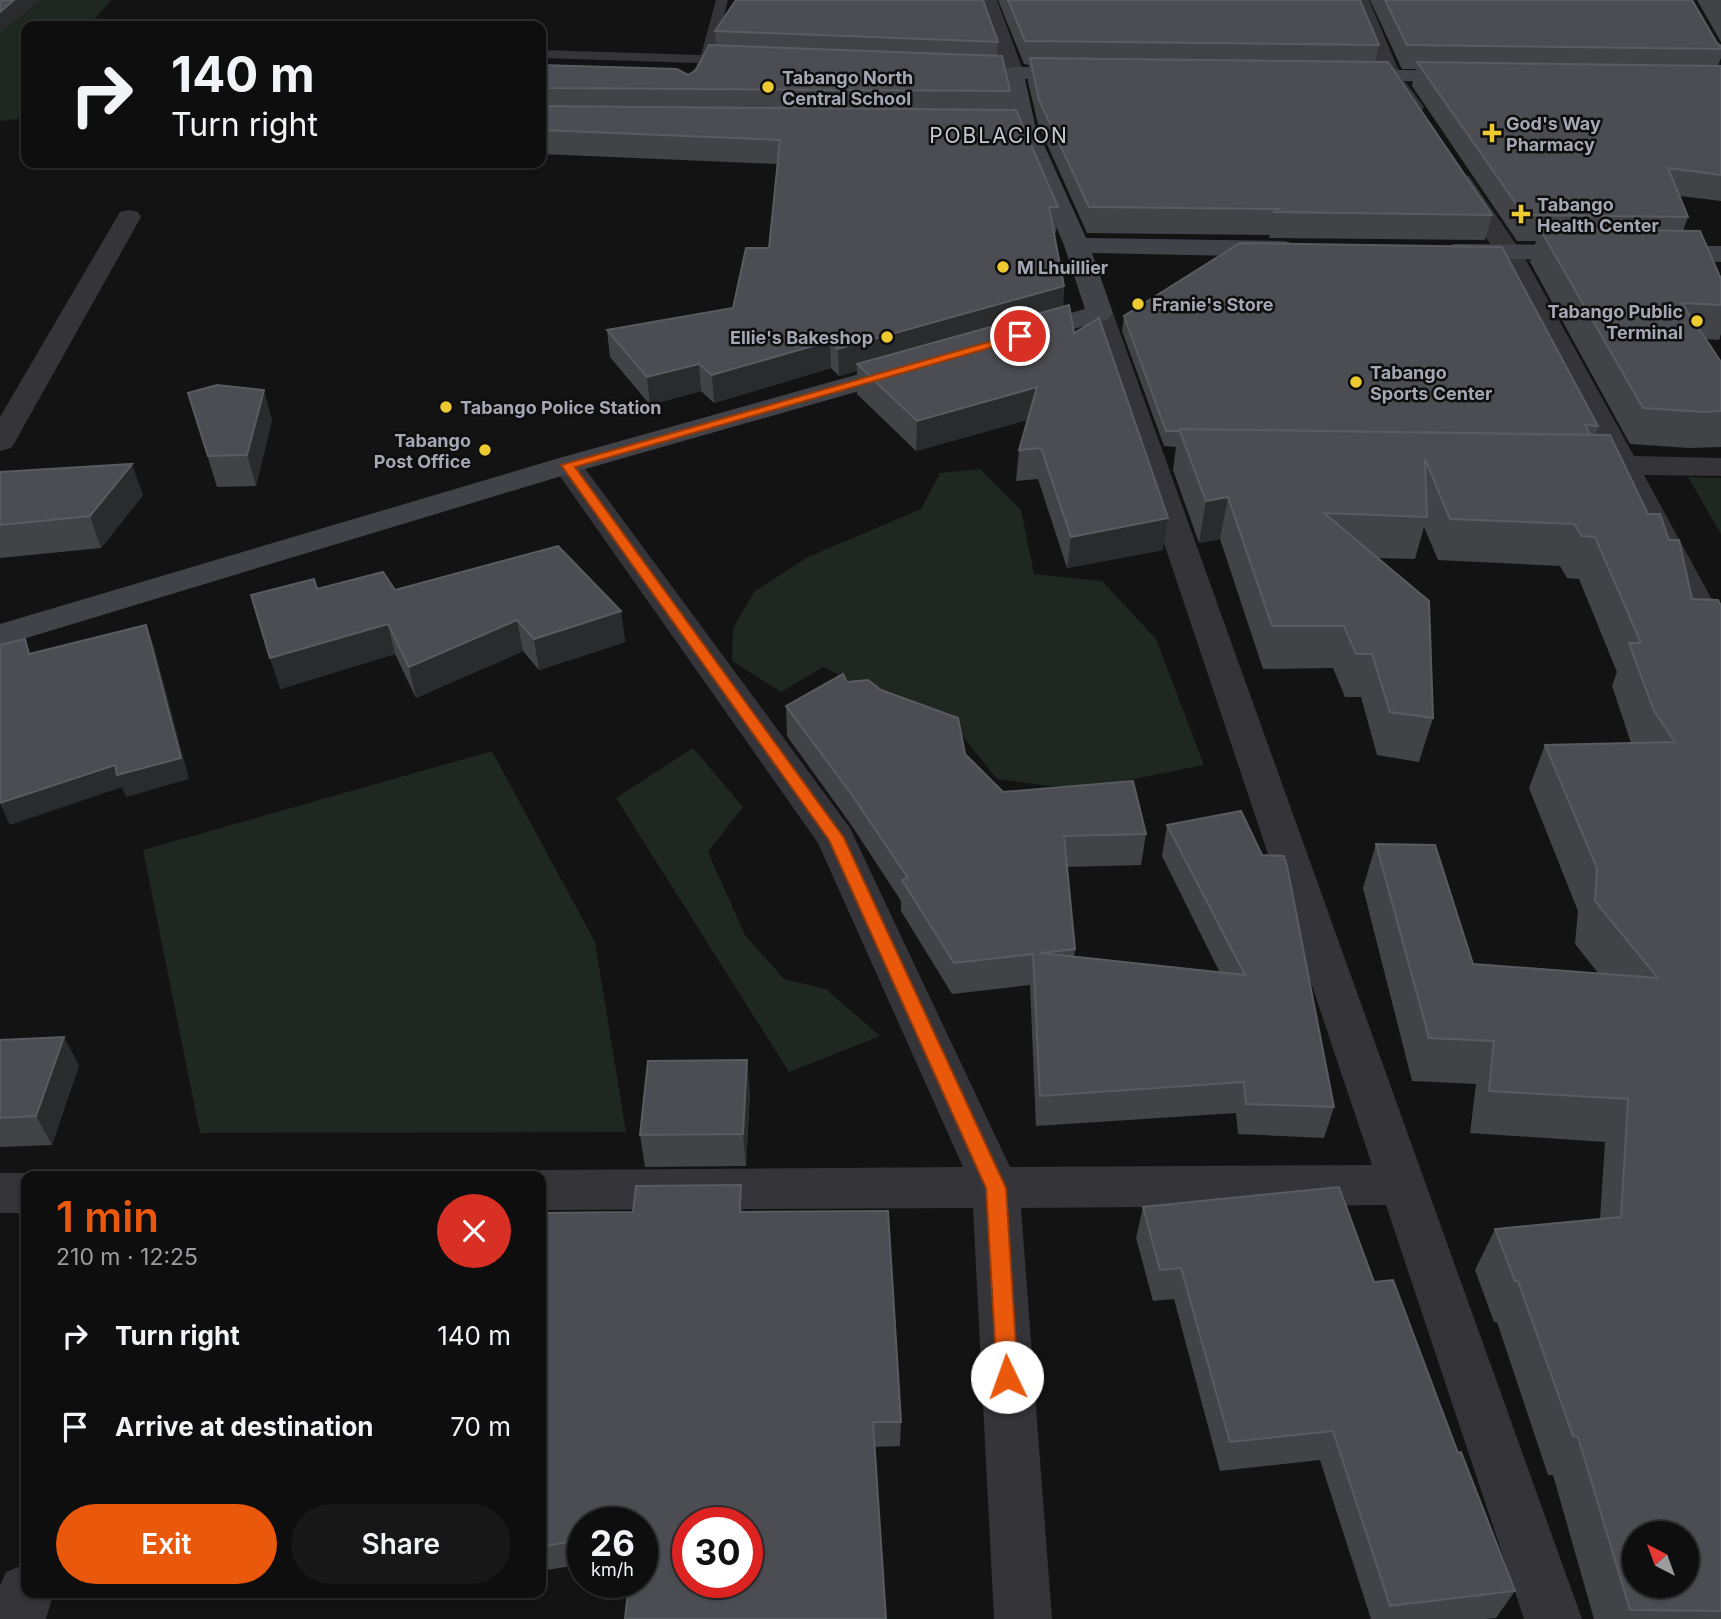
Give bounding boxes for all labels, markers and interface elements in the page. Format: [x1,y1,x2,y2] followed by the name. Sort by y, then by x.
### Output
[171,45,315,104] text: 140 m
[56,49,147,140] icon: right
[782,67,913,109] place label: Tabango North Central School
[760,79,776,95] marker: Tabango North Central School
[171,105,318,144] text: Turn right
[1506,113,1601,155] place label: God's Way Pharmacy
[929,123,1069,148] district label: POBLACION
[1484,125,1500,141] marker: God's Way Pharmacy
[1537,194,1659,236] place label: Tabango Health Center
[1511,204,1531,224] marker: Tabango Health Center
[1017,257,1108,278] place label: M Lhuillier
[995,259,1011,275] marker: M Lhuillier
[1152,294,1274,315] place label: Franie's Store
[1130,296,1146,312] marker: Franie's Store
[1547,301,1683,343] place label: Tabango Public Terminal
[990,306,1050,366] pin
[1689,313,1705,329] marker: Tabango Public Terminal
[1001,317,1039,355] icon: arrive
[730,327,873,348] place label: Ellie's Bakeshop
[879,329,895,345] marker: Ellie's Bakeshop
[1370,362,1492,404] place label: Tabango Sports Center
[1348,374,1364,390] marker: Tabango Sports Center
[460,397,662,418] place label: Tabango Police Station
[438,399,454,415] marker: Tabango Police Station
[374,430,471,472] place label: Tabango Post Office
[477,442,493,458] marker: Tabango Post Office
[56,1191,159,1242] text: 1 min
[437,1194,511,1268] button: close
[56,1243,198,1271] text: 210 m · 12:25
[56,1317,94,1355] icon: right
[115,1320,240,1351] text: Turn right
[437,1320,511,1351] text: 140 m
[970,1340,1044,1414] position arrow
[56,1408,94,1446] icon: arrive
[115,1411,374,1442] text: Arrive at destination
[450,1411,511,1442] text: 70 m
[56,1504,277,1584] button: Exit
[291,1504,511,1584] button: Share
[672,1507,763,1598] speed limit sign: 30
[1622,1521,1699,1598] north arrow
[1622,1521,1699,1598] map controls
[590,1522,635,1564] text: 26
[591,1559,634,1580] text: km/h

